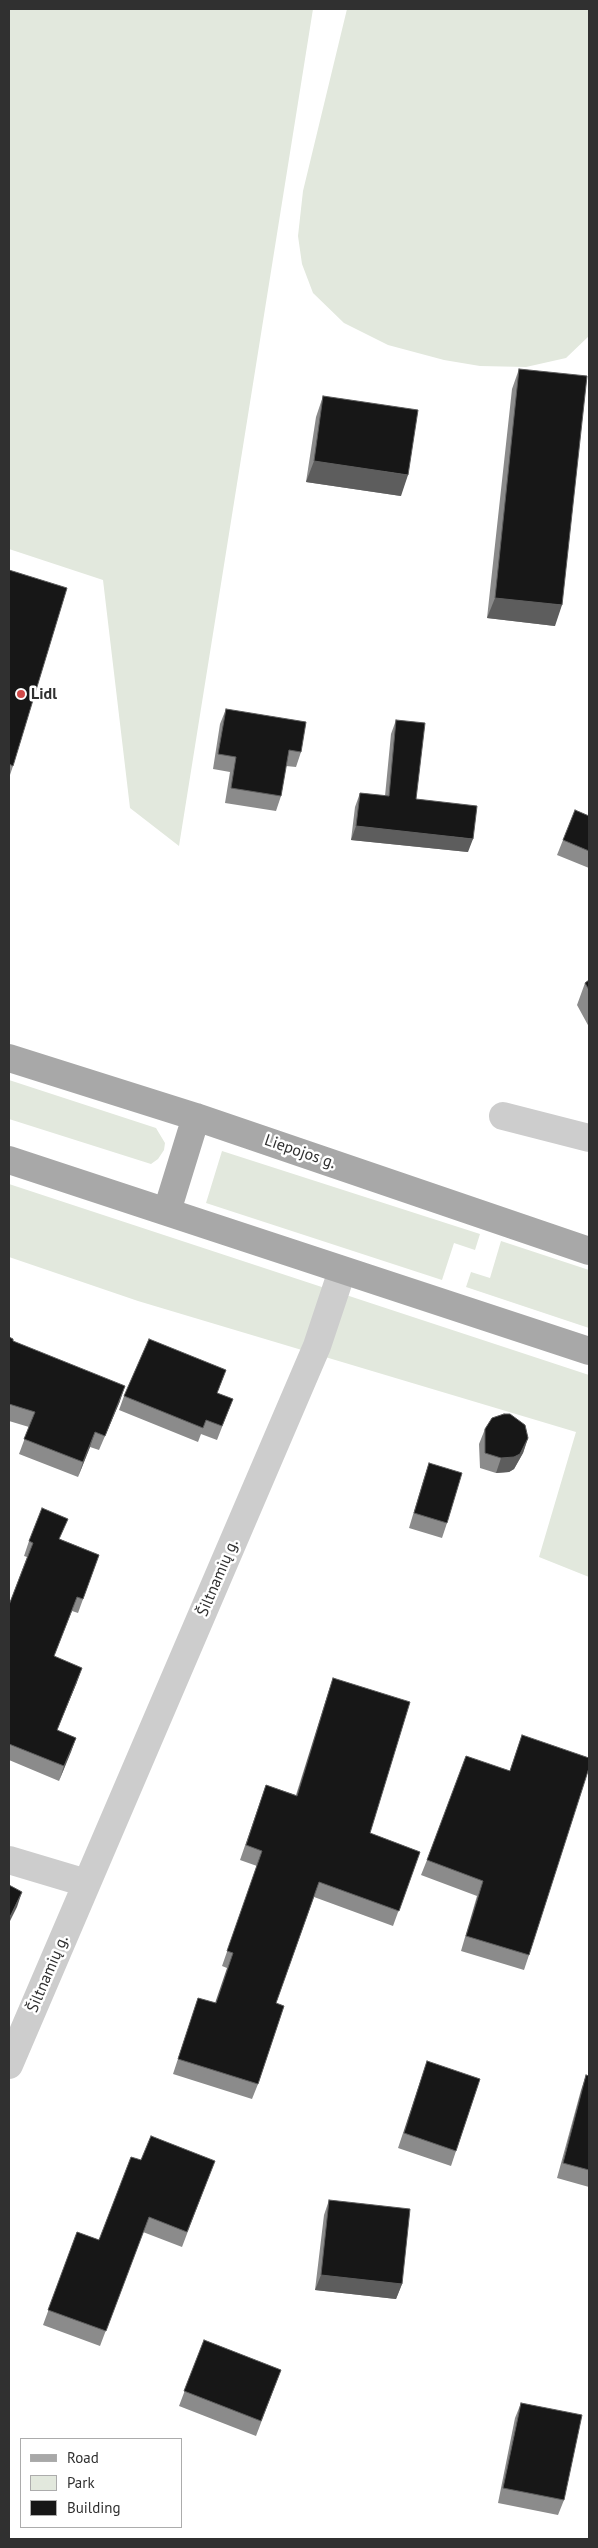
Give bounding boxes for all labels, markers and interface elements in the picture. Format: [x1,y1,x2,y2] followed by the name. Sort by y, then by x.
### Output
[31,684,57,704] place label: Lidl
[15,688,27,700] marker: Lidl
[262,1131,338,1173] street label: Liepojos g.
[193,1537,243,1619] street label: Šiltnamių g.
[23,1933,73,2015] street label: Šiltnamių g.
[20,2438,182,2528] legend
[67,2448,99,2467] text: Road
[67,2473,95,2492] text: Park
[67,2498,121,2517] text: Building

